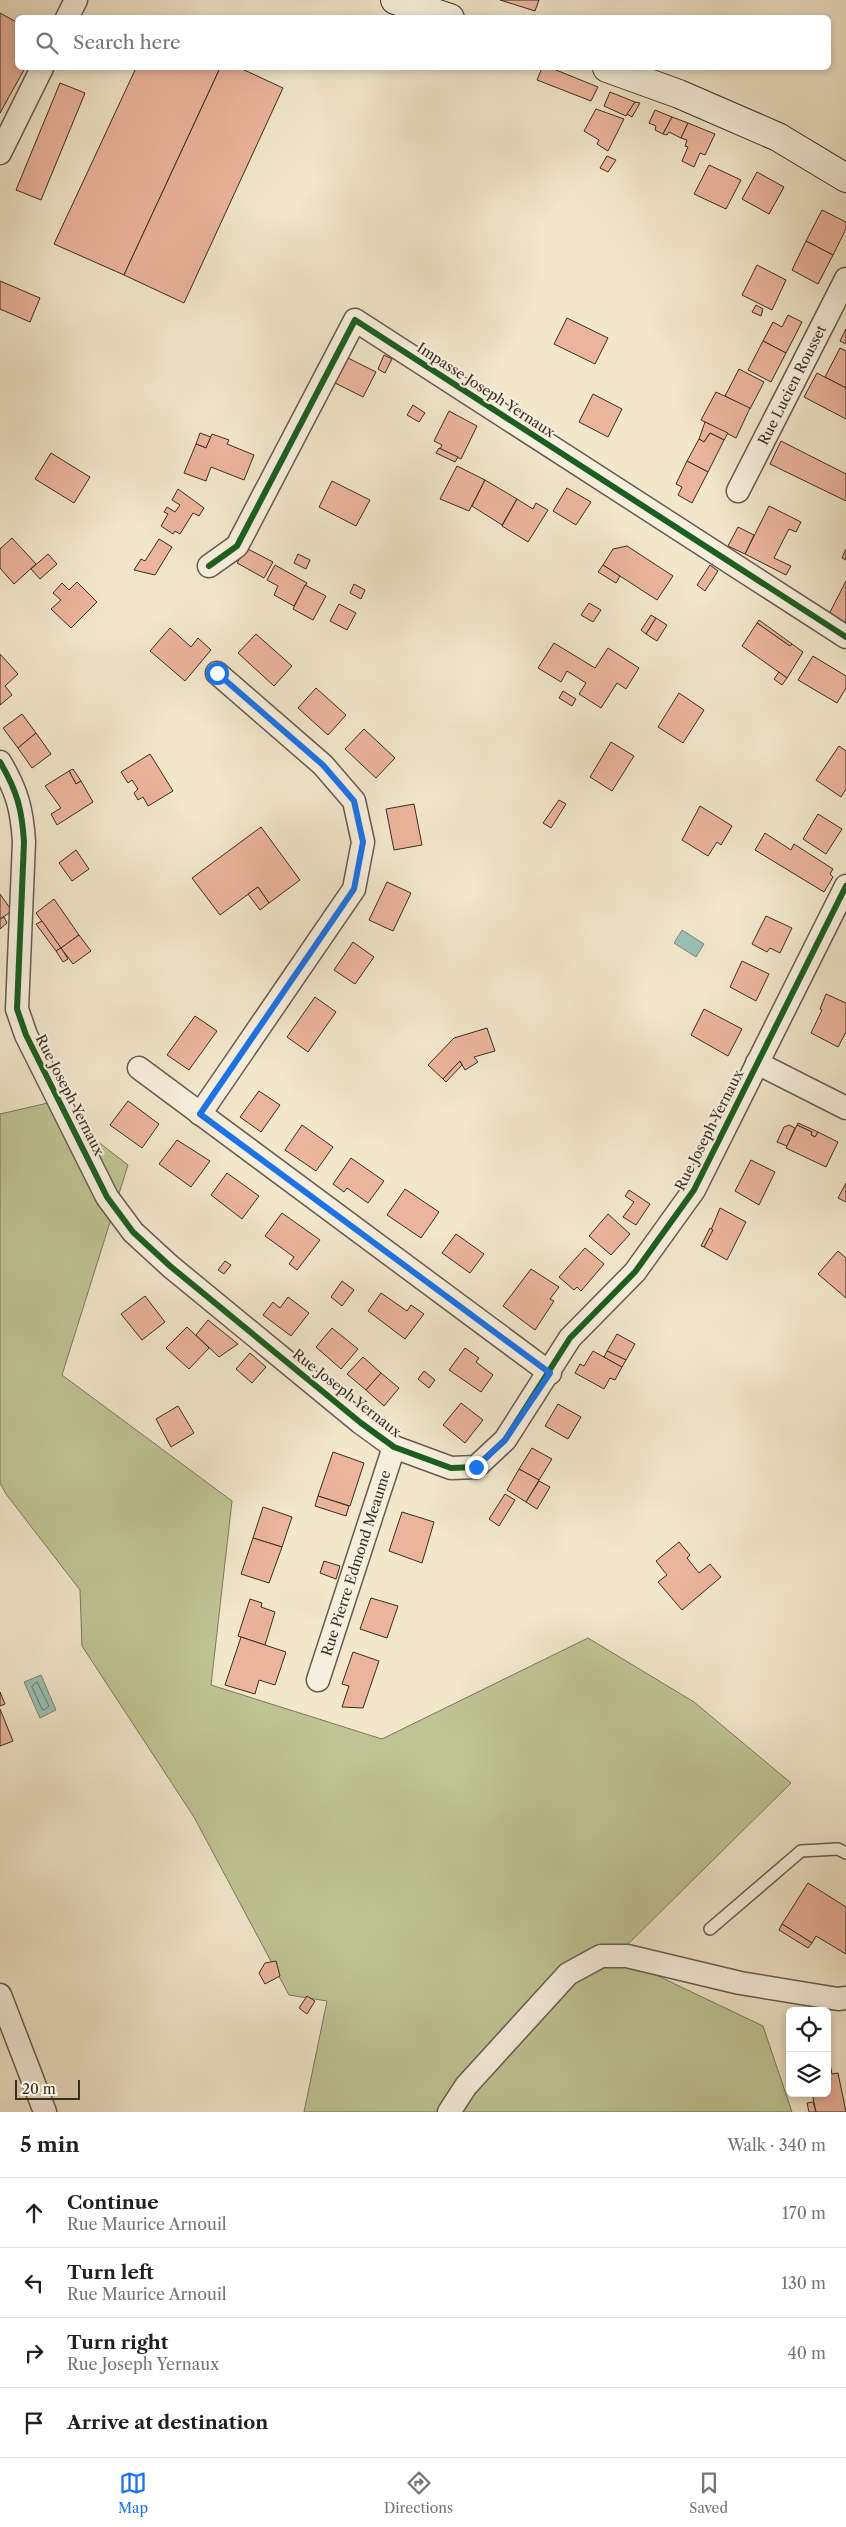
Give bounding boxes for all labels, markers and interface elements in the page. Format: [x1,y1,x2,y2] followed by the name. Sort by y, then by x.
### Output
[15,15,831,70] search box
[33,29,61,57] icon: search
[73,31,181,54] text: Search here
[754,322,830,448] street label: Rue Lucien Rousset
[414,339,559,442] street label: Impasse Joseph Yernaux
[206,662,229,685] route start
[32,1032,109,1159] street label: Rue Joseph Yernaux
[671,1066,748,1193] street label: Rue Joseph Yernaux
[289,1345,406,1442] street label: Rue Joseph Yernaux
[465,1456,488,1479] route end
[317,1468,395,1658] street label: Rue Pierre Edmond Meaume
[786,2007,831,2097] map controls
[786,2007,831,2052] button: locate
[786,2052,831,2097] button: layers
[15,2077,80,2100] scale bar
[22,2080,56,2098] text: 20 m
[20,2132,80,2157] text: 5 min
[727,2135,826,2155] text: Walk · 340 m
[67,2191,159,2214] text: Continue
[20,2199,48,2227] icon: ahead
[782,2203,826,2223] text: 170 m
[67,2214,227,2234] text: Rue Maurice Arnouil
[67,2261,154,2284] text: Turn left
[20,2269,48,2297] icon: left
[781,2273,826,2293] text: 130 m
[67,2284,227,2304] text: Rue Maurice Arnouil
[67,2331,168,2354] text: Turn right
[20,2339,48,2367] icon: right
[787,2343,826,2363] text: 40 m
[67,2354,219,2374] text: Rue Joseph Yernaux
[20,2409,48,2437] icon: arrive
[67,2411,268,2434] text: Arrive at destination
[118,2469,148,2517] tab: Map
[384,2469,453,2517] tab: Directions
[689,2469,728,2517] tab: Saved

